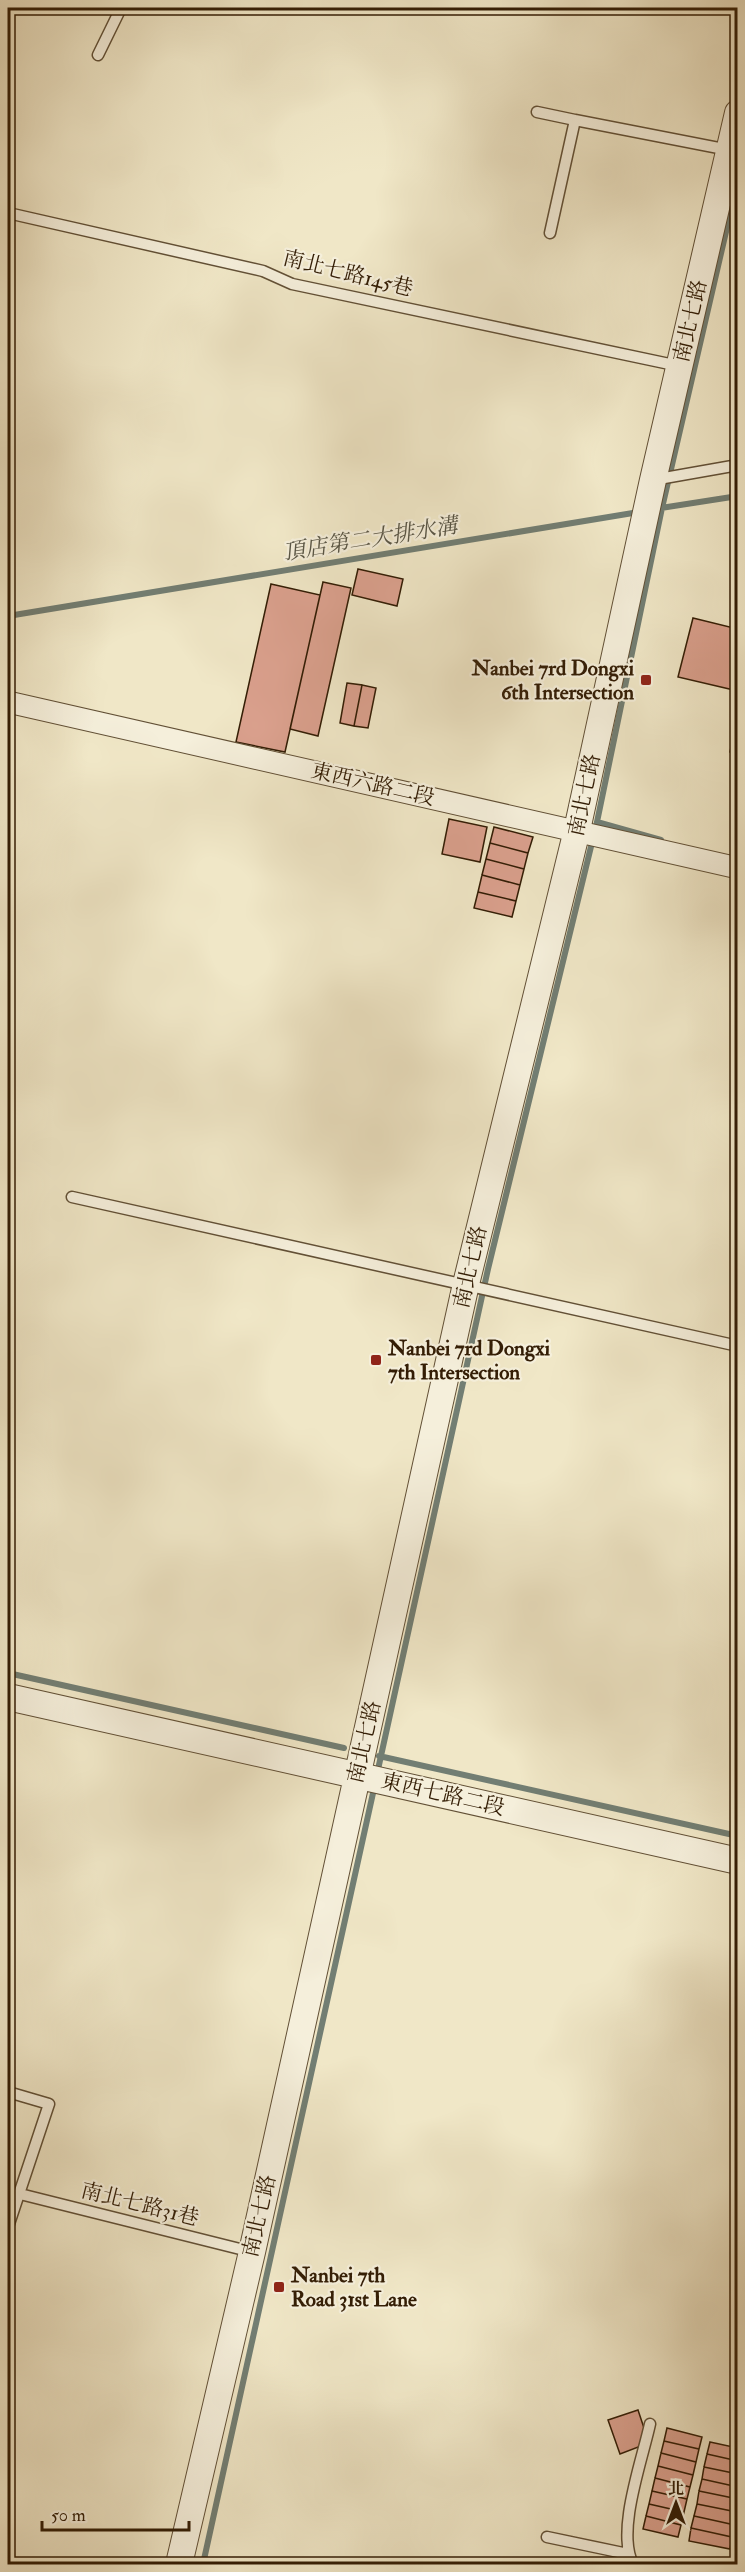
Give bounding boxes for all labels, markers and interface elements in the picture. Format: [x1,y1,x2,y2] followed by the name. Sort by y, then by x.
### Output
[280,244,416,303] street label: 南北七路145巷
[668,277,713,365] street label: 南北七路
[281,511,462,567] water label: 頂店第二大排水溝
[471,655,634,706] place label: Nanbei 7rd Dongxi 6th Intersection
[639,673,653,687] marker: Nanbei 7rd Dongxi 6th Intersection
[563,751,606,839] street label: 南北七路
[308,757,437,812] street label: 東西六路二段
[448,1223,493,1311] street label: 南北七路
[387,1335,551,1386] place label: Nanbei 7rd Dongxi 7th Intersection
[369,1353,383,1367] marker: Nanbei 7rd Dongxi 7th Intersection
[342,1698,387,1786] street label: 南北七路
[378,1767,507,1822] street label: 東西七路二段
[237,2172,282,2260] street label: 南北七路
[78,2177,202,2232] street label: 南北七路31巷
[290,2262,417,2313] place label: Nanbei 7th Road 31st Lane
[272,2280,286,2294] marker: Nanbei 7th Road 31st Lane
[646,2473,706,2533] north arrow
[668,2479,684,2499] text: 北
[42,2494,189,2532] scale bar
[51,2504,86,2527] text: 50 m

